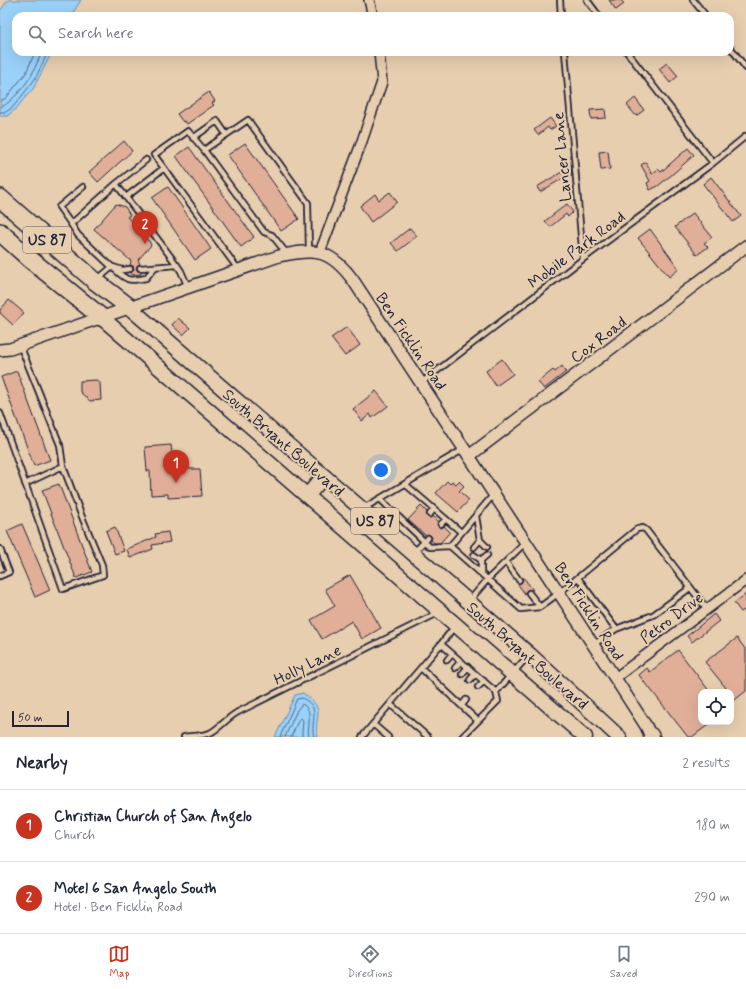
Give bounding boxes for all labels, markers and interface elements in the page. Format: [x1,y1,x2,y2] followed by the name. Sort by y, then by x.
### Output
[12,12,734,56] search box
[26,23,48,45] icon: search
[58,24,134,44] text: Search here
[548,111,577,203] street label: Lancer Lane
[524,207,630,294] street label: Mobile Park Road
[132,211,158,244] pin: 2
[23,227,71,253] road number: US 87
[370,289,451,395] street label: Ben Ficklin Road
[567,312,631,368] street label: Cox Road
[218,384,348,502] street label: South Bryant Boulevard
[163,450,189,483] pin: 1
[371,460,391,480] your location
[351,508,399,534] road number: US 87
[549,559,628,665] street label: Ben Ficklin Road
[636,588,708,649] street label: Petro Drive
[462,597,592,715] street label: South Bryant Boulevard
[270,640,345,691] street label: Holly Lane
[698,689,734,725] map controls
[698,689,734,725] button: locate
[12,709,69,728] scale bar
[18,711,43,725] text: 50 m
[16,752,68,774] text: Nearby
[683,755,730,772] text: 2 results
[54,807,252,827] text: Christian Church of San Angelo
[26,817,32,834] text: 1
[695,817,730,834] text: 180 m
[54,827,95,844] text: Church
[54,879,217,899] text: Motel 6 San Angelo South
[26,889,32,906] text: 2
[694,889,730,906] text: 290 m
[54,899,183,916] text: Hotel · Ben Ficklin Road
[108,943,130,981] tab: Map
[347,943,393,981] tab: Directions
[610,943,637,981] tab: Saved

